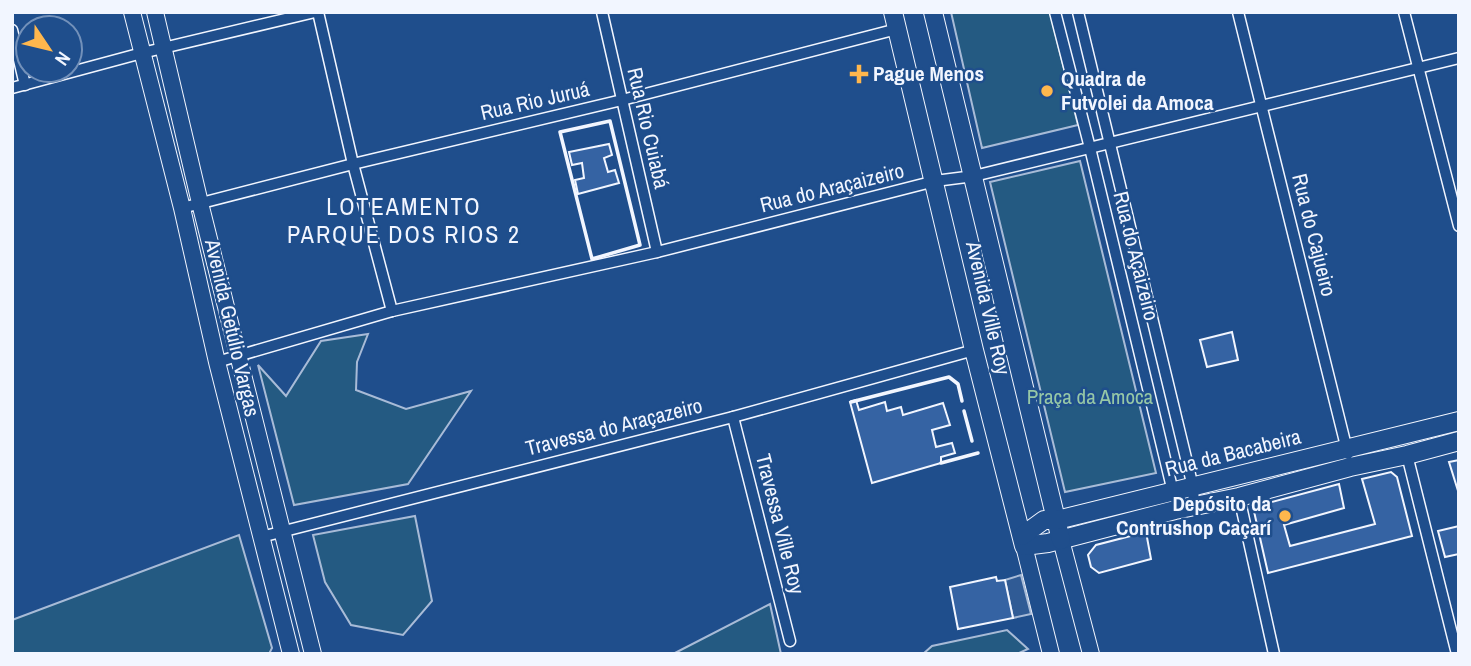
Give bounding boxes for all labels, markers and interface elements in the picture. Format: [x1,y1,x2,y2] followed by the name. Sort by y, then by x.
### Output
[14,14,84,84] north arrow
[49,47,77,71] text: N
[873,59,984,88] place label: Pague Menos
[620,64,677,192] street label: Rua Rio Cuiabá
[1061,64,1214,117] place label: Quadra de Futvolei da Amoca
[851,66,867,82] marker: Pague Menos
[478,74,593,127] street label: Rua Rio Juruá
[1039,83,1055,99] marker: Quadra de Futvolei da Amoca
[757,156,907,219] street label: Rua do Araçaizeiro
[1285,171,1344,299] street label: Rua do Cajueiro
[1106,188,1167,323] street label: Rua do Açaizeiro
[287,190,521,250] district label: LOTEAMENTO PARQUE DOS RIOS 2
[198,235,267,419] street label: Avenida Getúlio Vargas
[959,237,1018,378] street label: Avenida Ville Roy
[1027,382,1154,411] park label: Praça da Amoca
[522,391,705,463] street label: Travessa do Araçazeiro
[1162,422,1304,483] street label: Rua da Bacabeira
[749,451,812,597] street label: Travessa Ville Roy
[1116,489,1272,542] place label: Depósito da Contrushop Caçarí
[1277,508,1293,524] marker: Depósito da Contrushop Caçarí

